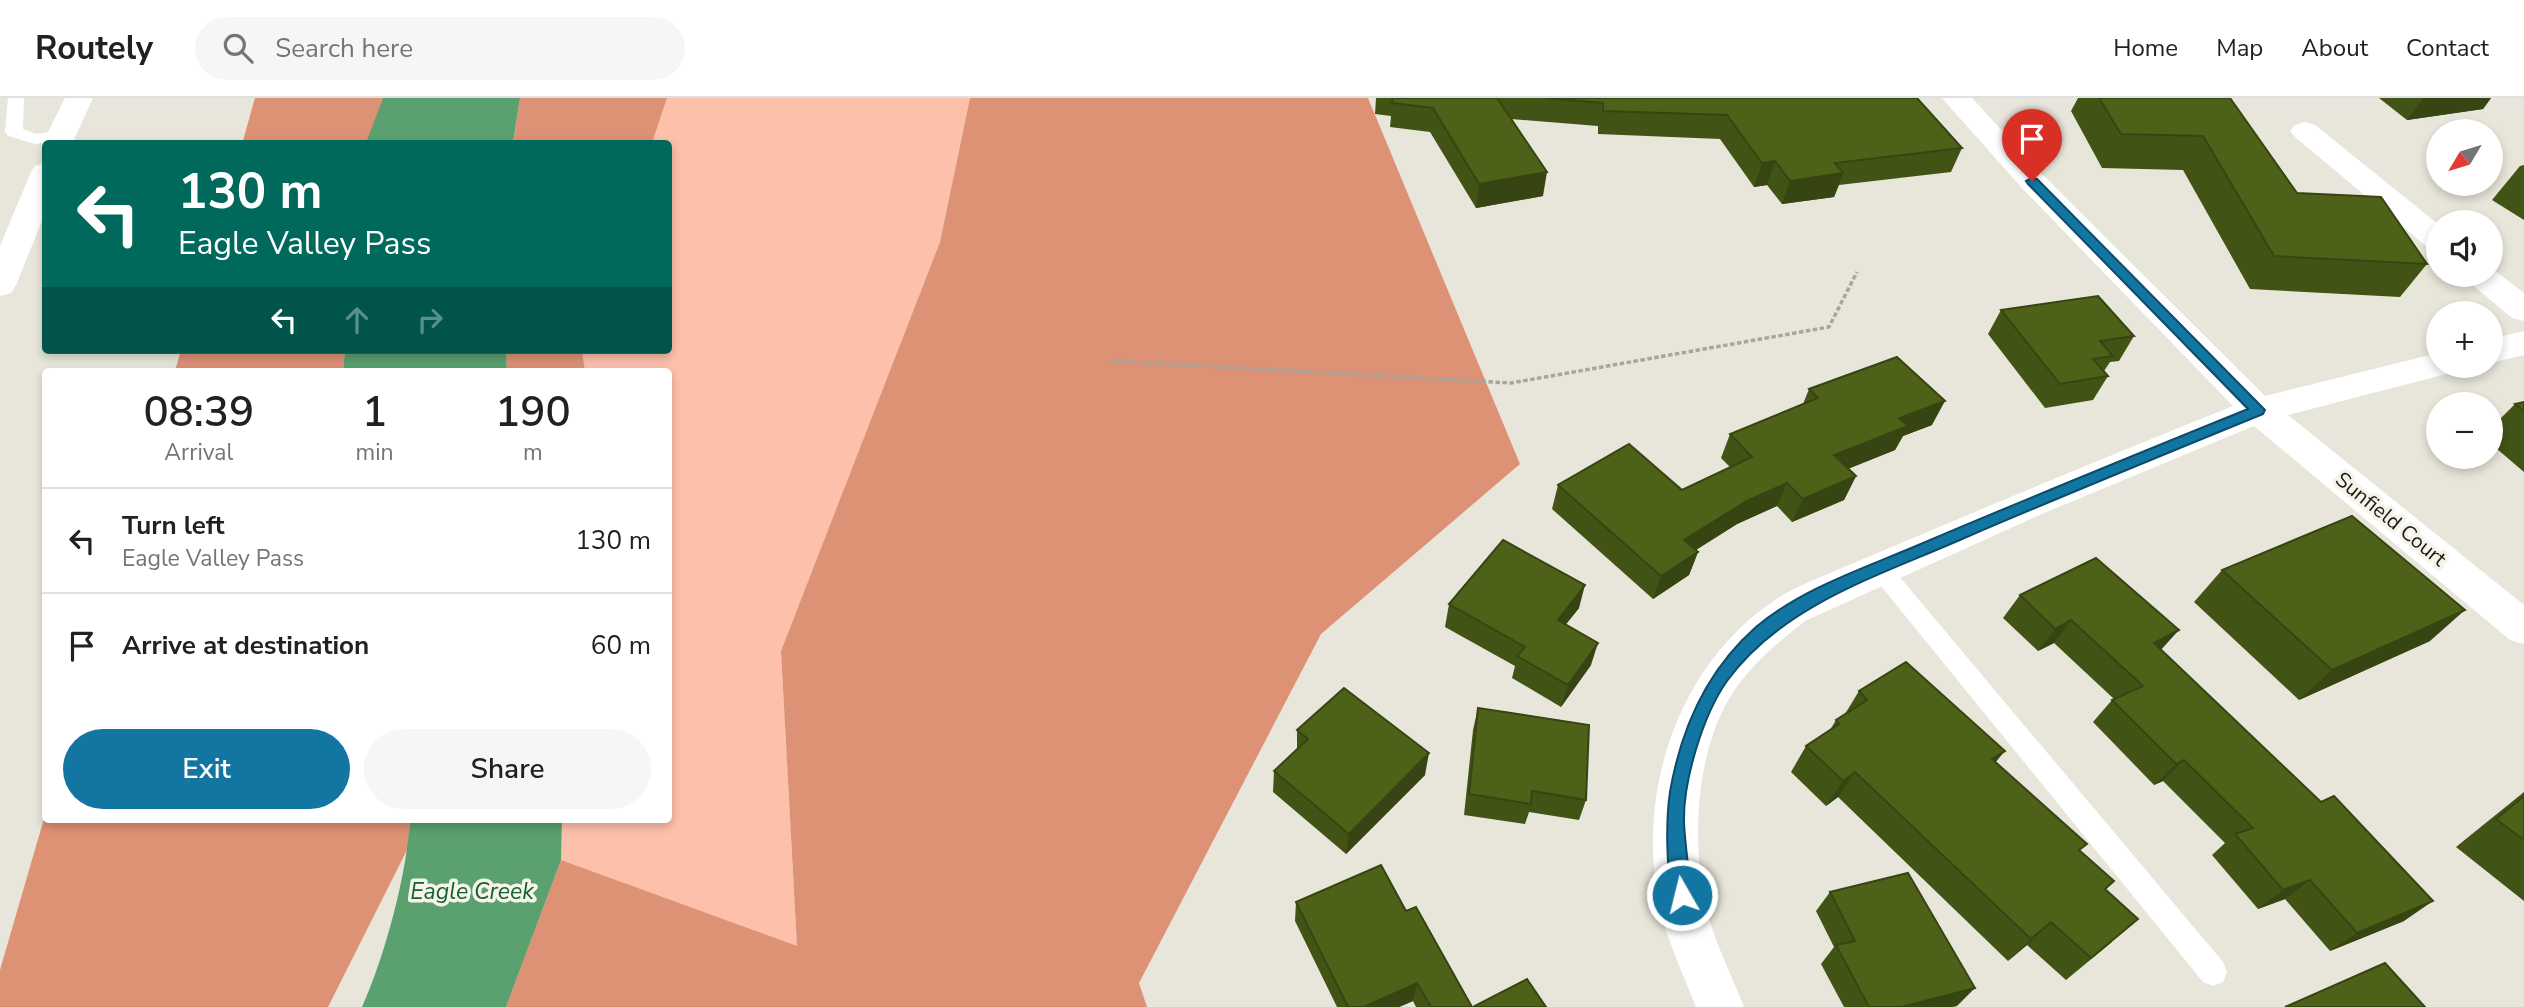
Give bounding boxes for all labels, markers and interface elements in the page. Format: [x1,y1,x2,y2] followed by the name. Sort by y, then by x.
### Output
[195,17,685,80] search box
[35,26,153,71] text: Routely
[219,29,257,67] icon: search
[275,31,413,66] text: Search here
[2113,32,2178,64] text: Home
[2216,32,2263,64] text: Map
[2301,32,2368,64] text: About
[2406,32,2489,64] text: Contact
[2002,109,2062,181] pin
[2426,119,2502,196] north arrow
[2426,119,2503,469] map controls
[2013,120,2051,158] icon: arrive
[178,158,322,225] text: 130 m
[63,168,154,259] icon: left
[2426,210,2503,287] button: sound
[178,222,431,265] text: Eagle Valley Pass
[265,301,303,339] icon: left
[338,301,376,339] icon: ahead
[411,301,449,339] icon: right
[2426,301,2503,378] button: +
[143,384,254,441] text: 08:39
[362,384,387,441] text: 1
[495,384,571,441] text: 190
[2426,392,2503,469] button: −
[164,437,233,468] text: Arrival
[356,437,394,468] text: min
[523,437,543,468] text: m
[2330,465,2453,573] street label: Sunfield Court
[122,508,225,543] text: Turn left
[63,522,101,560] icon: left
[575,523,651,558] text: 130 m
[122,543,304,574] text: Eagle Valley Pass
[63,627,101,665] icon: arrive
[122,628,369,663] text: Arrive at destination
[591,628,651,663] text: 60 m
[63,729,350,809] button: Exit
[364,729,651,809] button: Share
[1645,858,1719,932] position arrow
[410,876,534,907] water label: Eagle Creek

